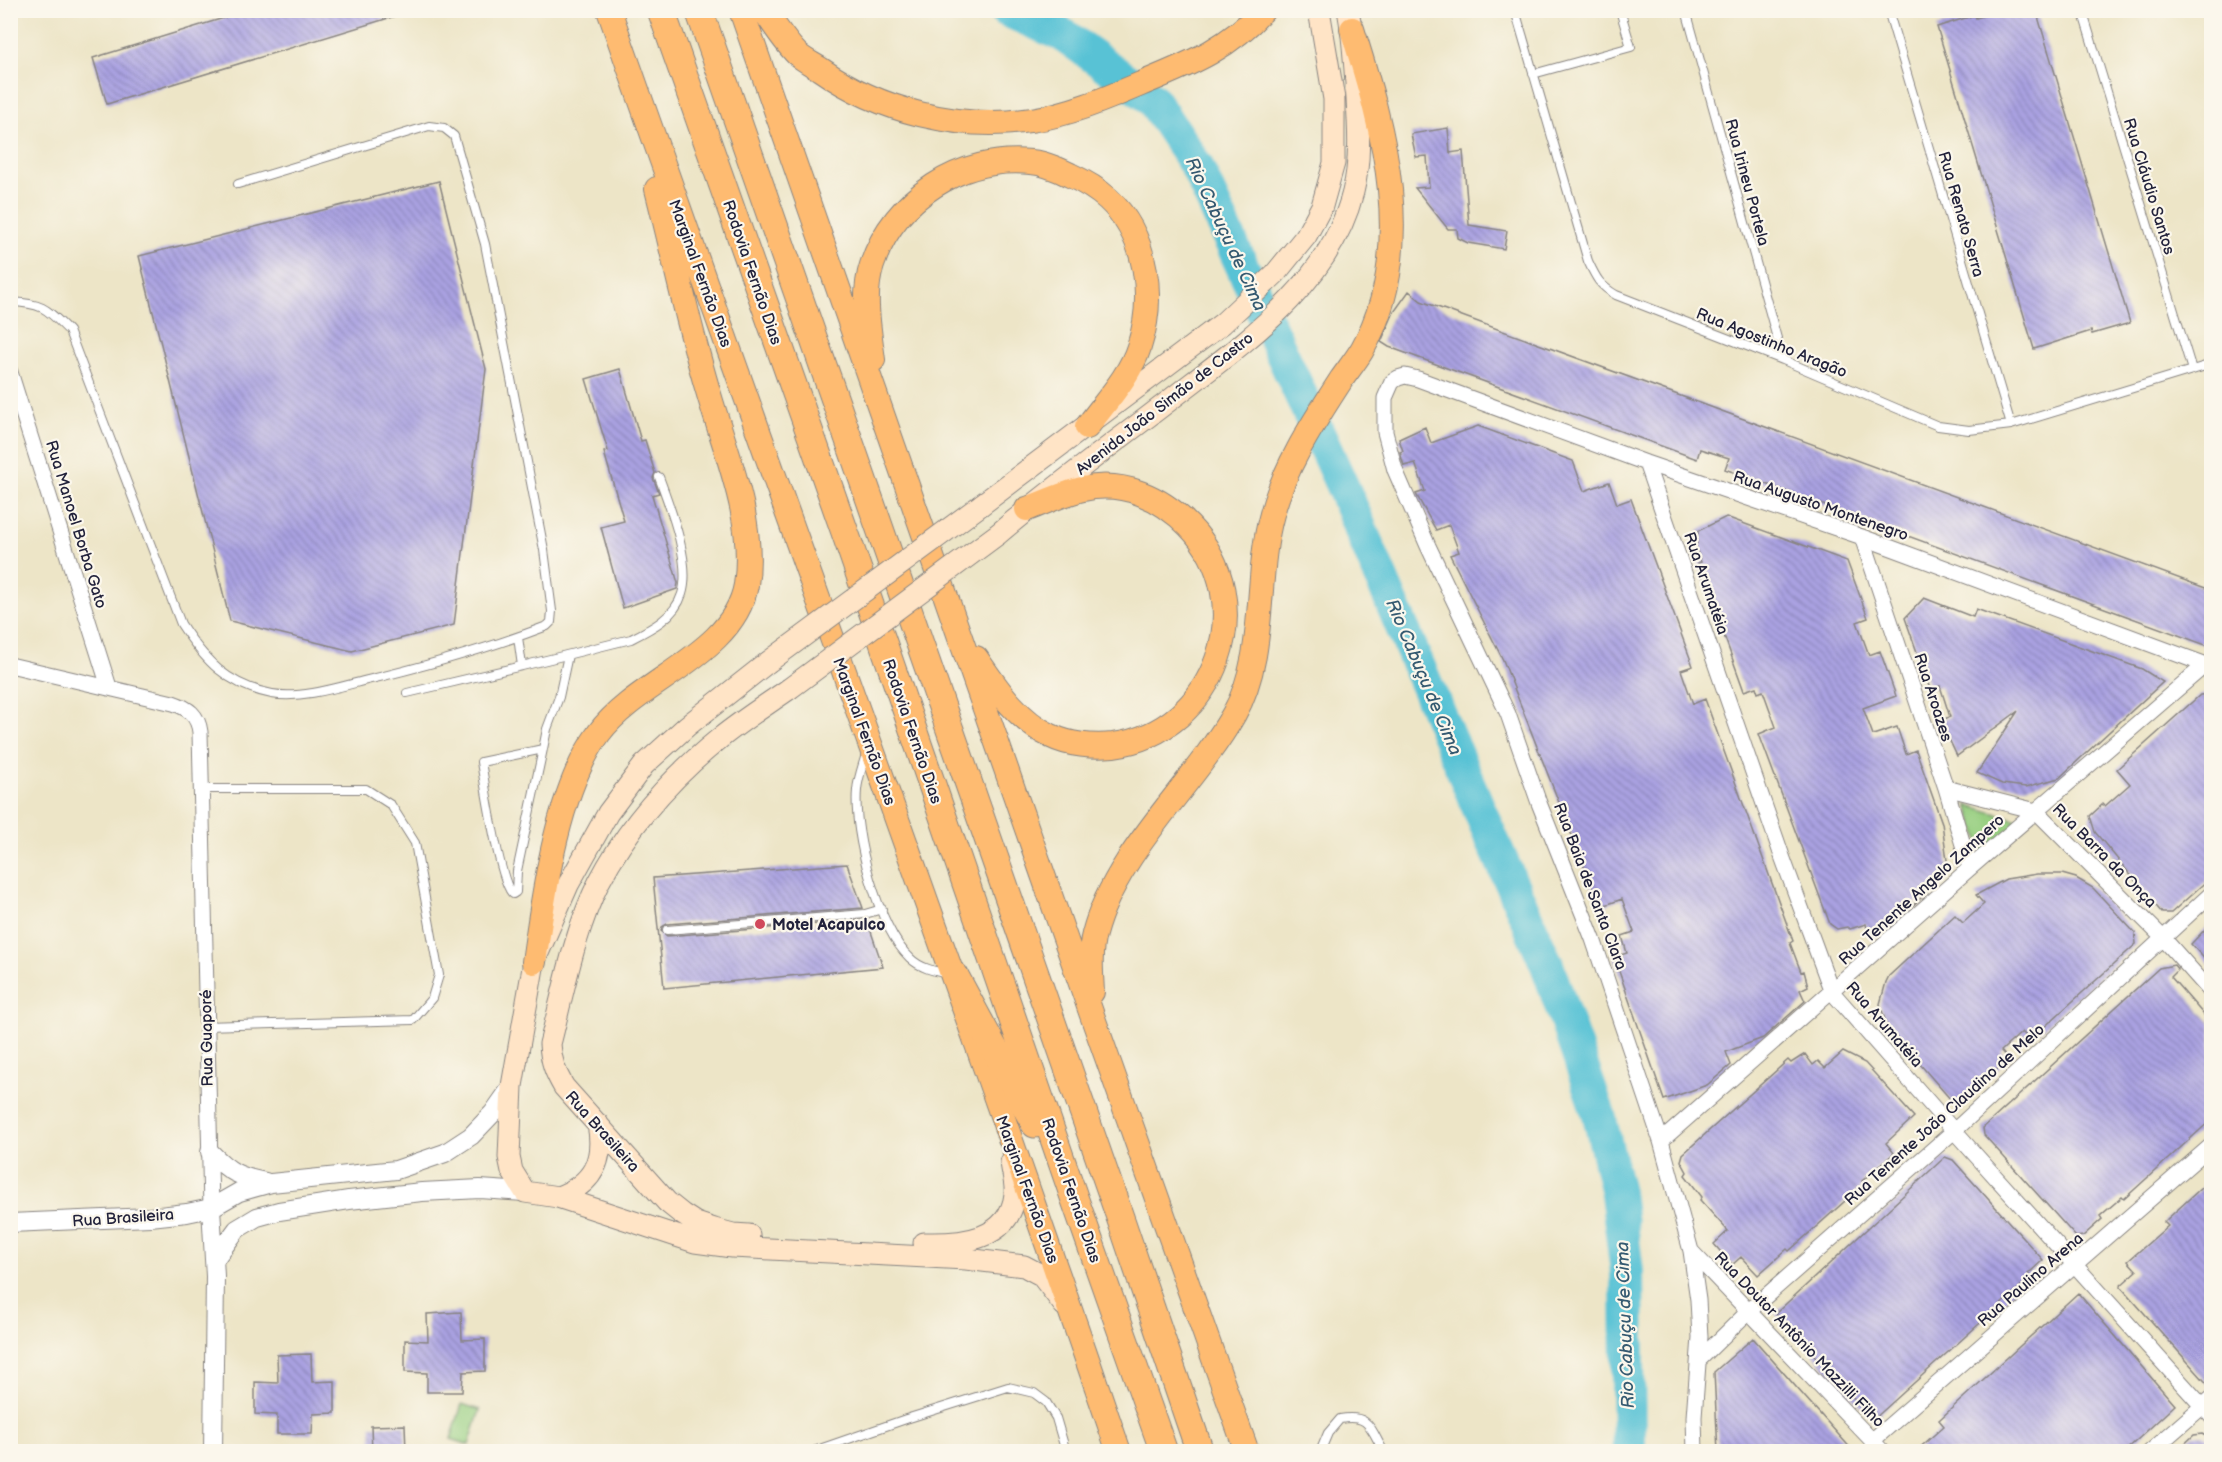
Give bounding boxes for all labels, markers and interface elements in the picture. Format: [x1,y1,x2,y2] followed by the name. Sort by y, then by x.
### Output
[2119,116,2178,257] street label: Rua Cláudio Santos
[1720,117,1773,248] street label: Rua Irineu Portela
[1934,150,1988,279] street label: Rua Renato Serra
[1181,154,1270,314] water label: Rio Cabuçu de Cima
[664,197,735,350] street label: Marginal Fernão Dias
[718,198,785,347] street label: Rodovia Fernão Dias
[1693,304,1850,382] street label: Rua Agostinho Aragão
[1072,329,1258,479] street label: Avenida João Simão de Castro
[41,438,110,611] street label: Rua Manoel Borba Gato
[1730,467,1911,545] street label: Rua Augusto Montenegro
[1679,530,1732,637] street label: Rua Arumatéia
[1381,596,1466,758] water label: Rio Cabuçu de Cima
[1909,651,1956,744] street label: Rua Aroazes
[828,655,899,808] street label: Marginal Fernão Dias
[878,657,945,806] street label: Rodovia Fernão Dias
[1549,800,1630,973] street label: Rua Baia de Santa Clara
[2048,800,2160,912] street label: Rua Barra da Onça
[1835,811,2009,970] street label: Rua Tenente Angelo Zampero
[772,916,885,935] place label: Motel Acapulco
[753,917,767,931] marker: Motel Acapulco
[1842,978,1926,1072] street label: Rua Arumatéia
[197,989,218,1087] street label: Rua Guaporé
[1841,1020,2049,1210] street label: Rua Tenente João Claudino de Melo
[561,1088,643,1176] street label: Rua Brasileira
[991,1113,1062,1266] street label: Marginal Fernão Dias
[1037,1116,1104,1265] street label: Rodovia Fernão Dias
[72,1205,175,1232] street label: Rua Brasileira
[1974,1229,2088,1331] street label: Rua Paulino Arena
[1612,1241,1639,1409] water label: Rio Cabuçu de Cima
[1710,1248,1888,1432] street label: Rua Doutor Antônio Mazzilli Filho

